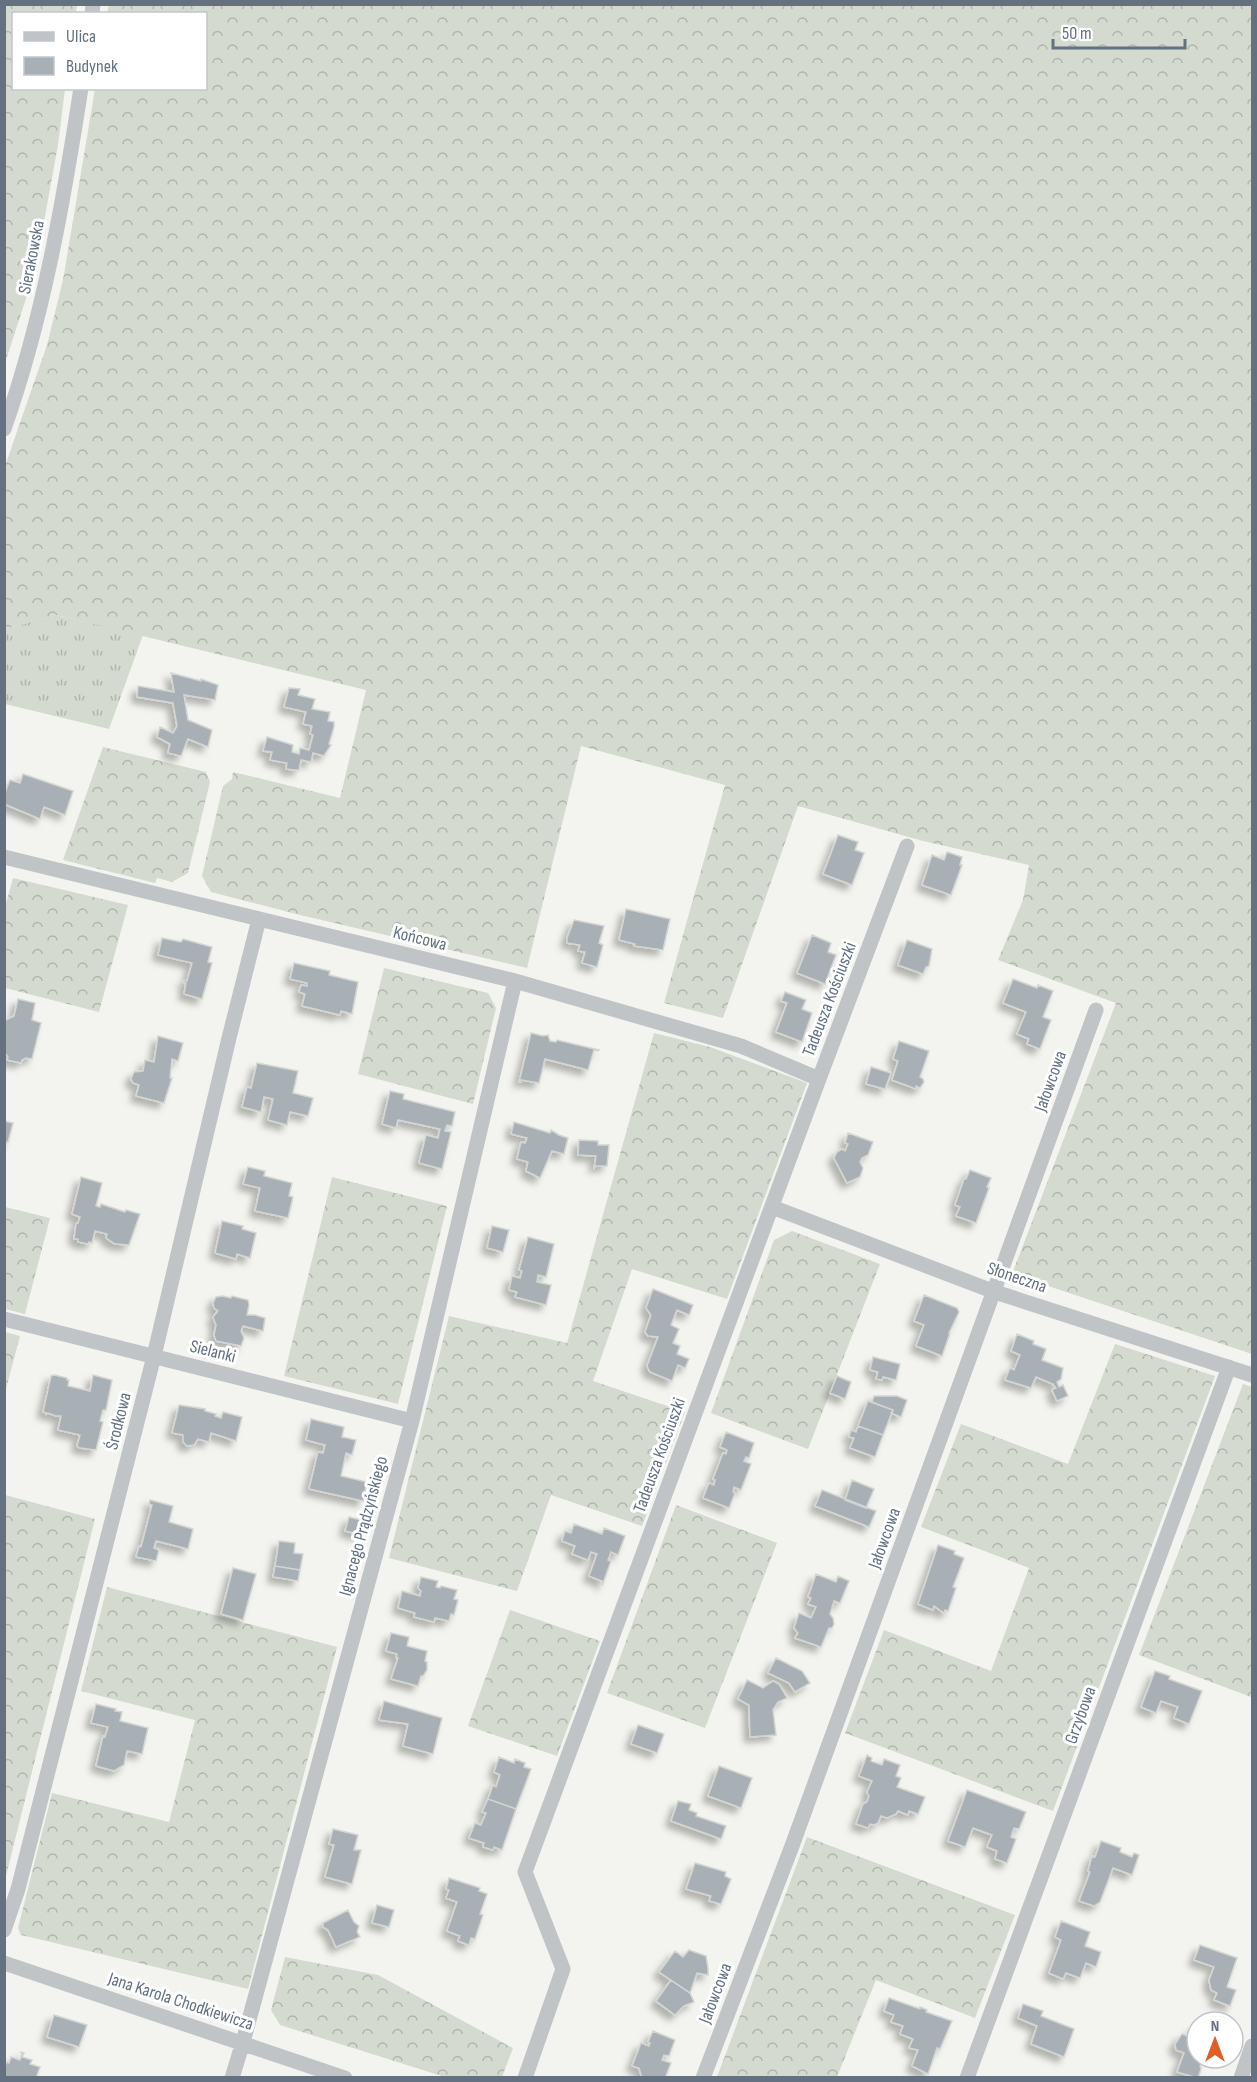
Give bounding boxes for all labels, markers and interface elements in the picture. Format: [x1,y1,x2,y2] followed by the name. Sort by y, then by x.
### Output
[12,12,207,90] legend
[1053,12,1185,50] scale bar
[1062,23,1092,44] text: 50 m
[66,26,96,47] text: Ulica
[66,56,118,77] text: Budynek
[14,218,49,296] street label: Sierakowska
[391,922,449,955] street label: Końcowa
[798,939,861,1059] street label: Tadeusza Kościuszki
[1030,1048,1071,1115] street label: Jałowcowa
[984,1258,1049,1297] street label: Słoneczna
[188,1336,238,1367] street label: Sielanki
[101,1390,136,1452] street label: Środkowa
[629,1395,690,1515] street label: Tadeusza Kościuszki
[335,1454,392,1598] street label: Ignacego Prądzyńskiego
[864,1505,905,1572] street label: Jałowcowa
[1060,1684,1101,1747] street label: Grzybowa
[694,1960,737,2027] street label: Jałowcowa
[105,1968,256,2035] street label: Jana Karola Chodkiewicza
[1185,2010,1245,2070] north arrow
[1211,2017,1219,2036] text: N

